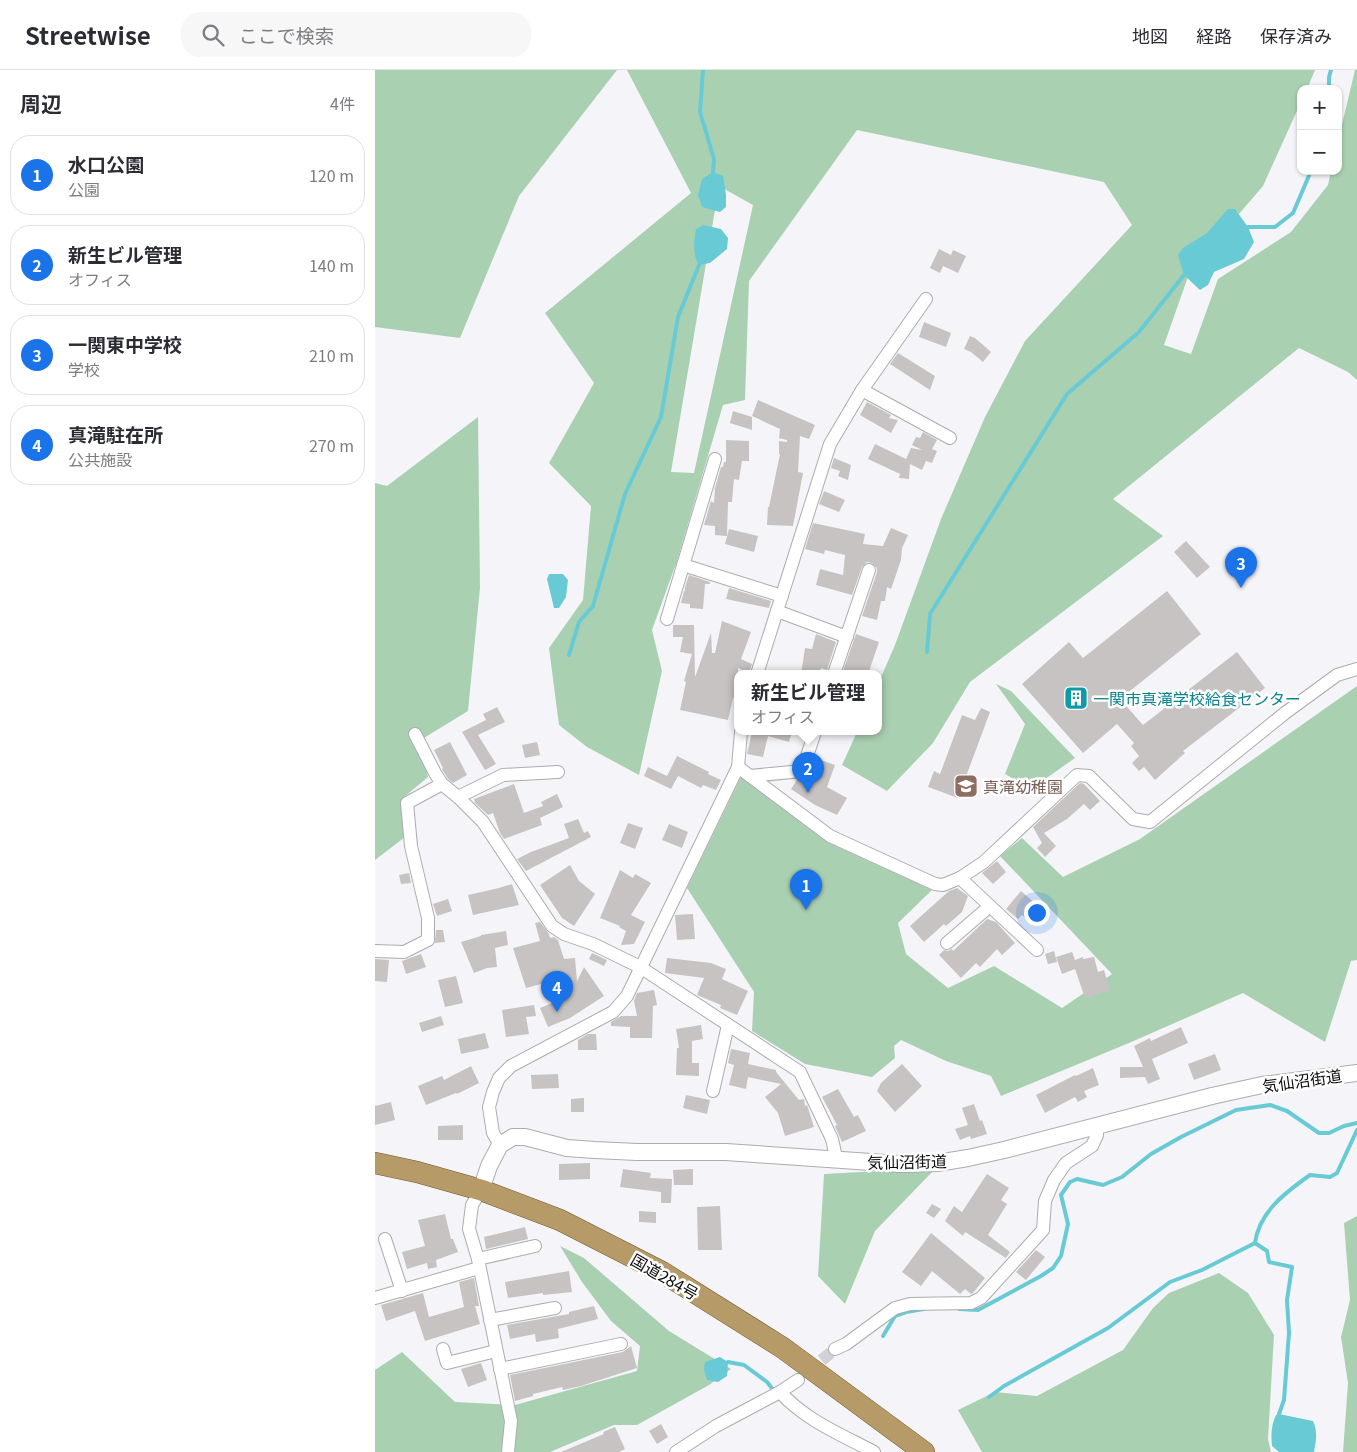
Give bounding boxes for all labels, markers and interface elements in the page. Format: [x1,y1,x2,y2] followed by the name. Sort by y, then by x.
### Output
[181,12,531,57] search box
[25,17,151,52] text: Streetwise
[199,21,227,49] icon: search
[239,21,334,48] text: ここで検索
[1132,22,1168,48] text: 地図
[1196,22,1232,48] text: 経路
[1260,22,1332,48] text: 保存済み
[1297,85,1342,175] map controls
[1297,85,1342,130] button: +
[20,88,62,118] text: 周辺
[330,91,355,115] text: 4件
[1297,130,1342,175] button: −
[68,150,144,177] text: 水口公園
[32,163,42,187] text: 1
[309,163,354,187] text: 120 m
[68,177,100,201] text: 公園
[68,240,182,267] text: 新生ビル管理
[32,253,42,277] text: 2
[309,253,354,277] text: 140 m
[68,267,132,291] text: オフィス
[68,330,182,357] text: 一関東中学校
[32,343,42,367] text: 3
[309,343,354,367] text: 210 m
[68,357,100,381] text: 学校
[68,420,163,447] text: 真滝駐在所
[32,433,42,457] text: 4
[309,433,354,457] text: 270 m
[68,447,132,471] text: 公共施設
[1225,547,1257,588] pin: 3
[734,670,882,735] popup
[751,677,865,704] text: 新生ビル管理
[1063,685,1089,711] building icon: 一関市真滝学校給食センター
[1093,686,1301,710] place label: 一関市真滝学校給食センター
[751,704,815,728] text: オフィス
[792,752,824,793] pin: 2
[953,773,979,799] school or university icon: 真滝幼稚園
[983,774,1063,798] place label: 真滝幼稚園
[790,869,822,910] pin: 1
[1024,900,1050,926] your location
[541,971,573,1012] pin: 4
[1261,1063,1343,1097] street label: 気仙沼街道
[867,1148,947,1174] street label: 気仙沼街道
[627,1247,703,1305] street label: 国道284号

